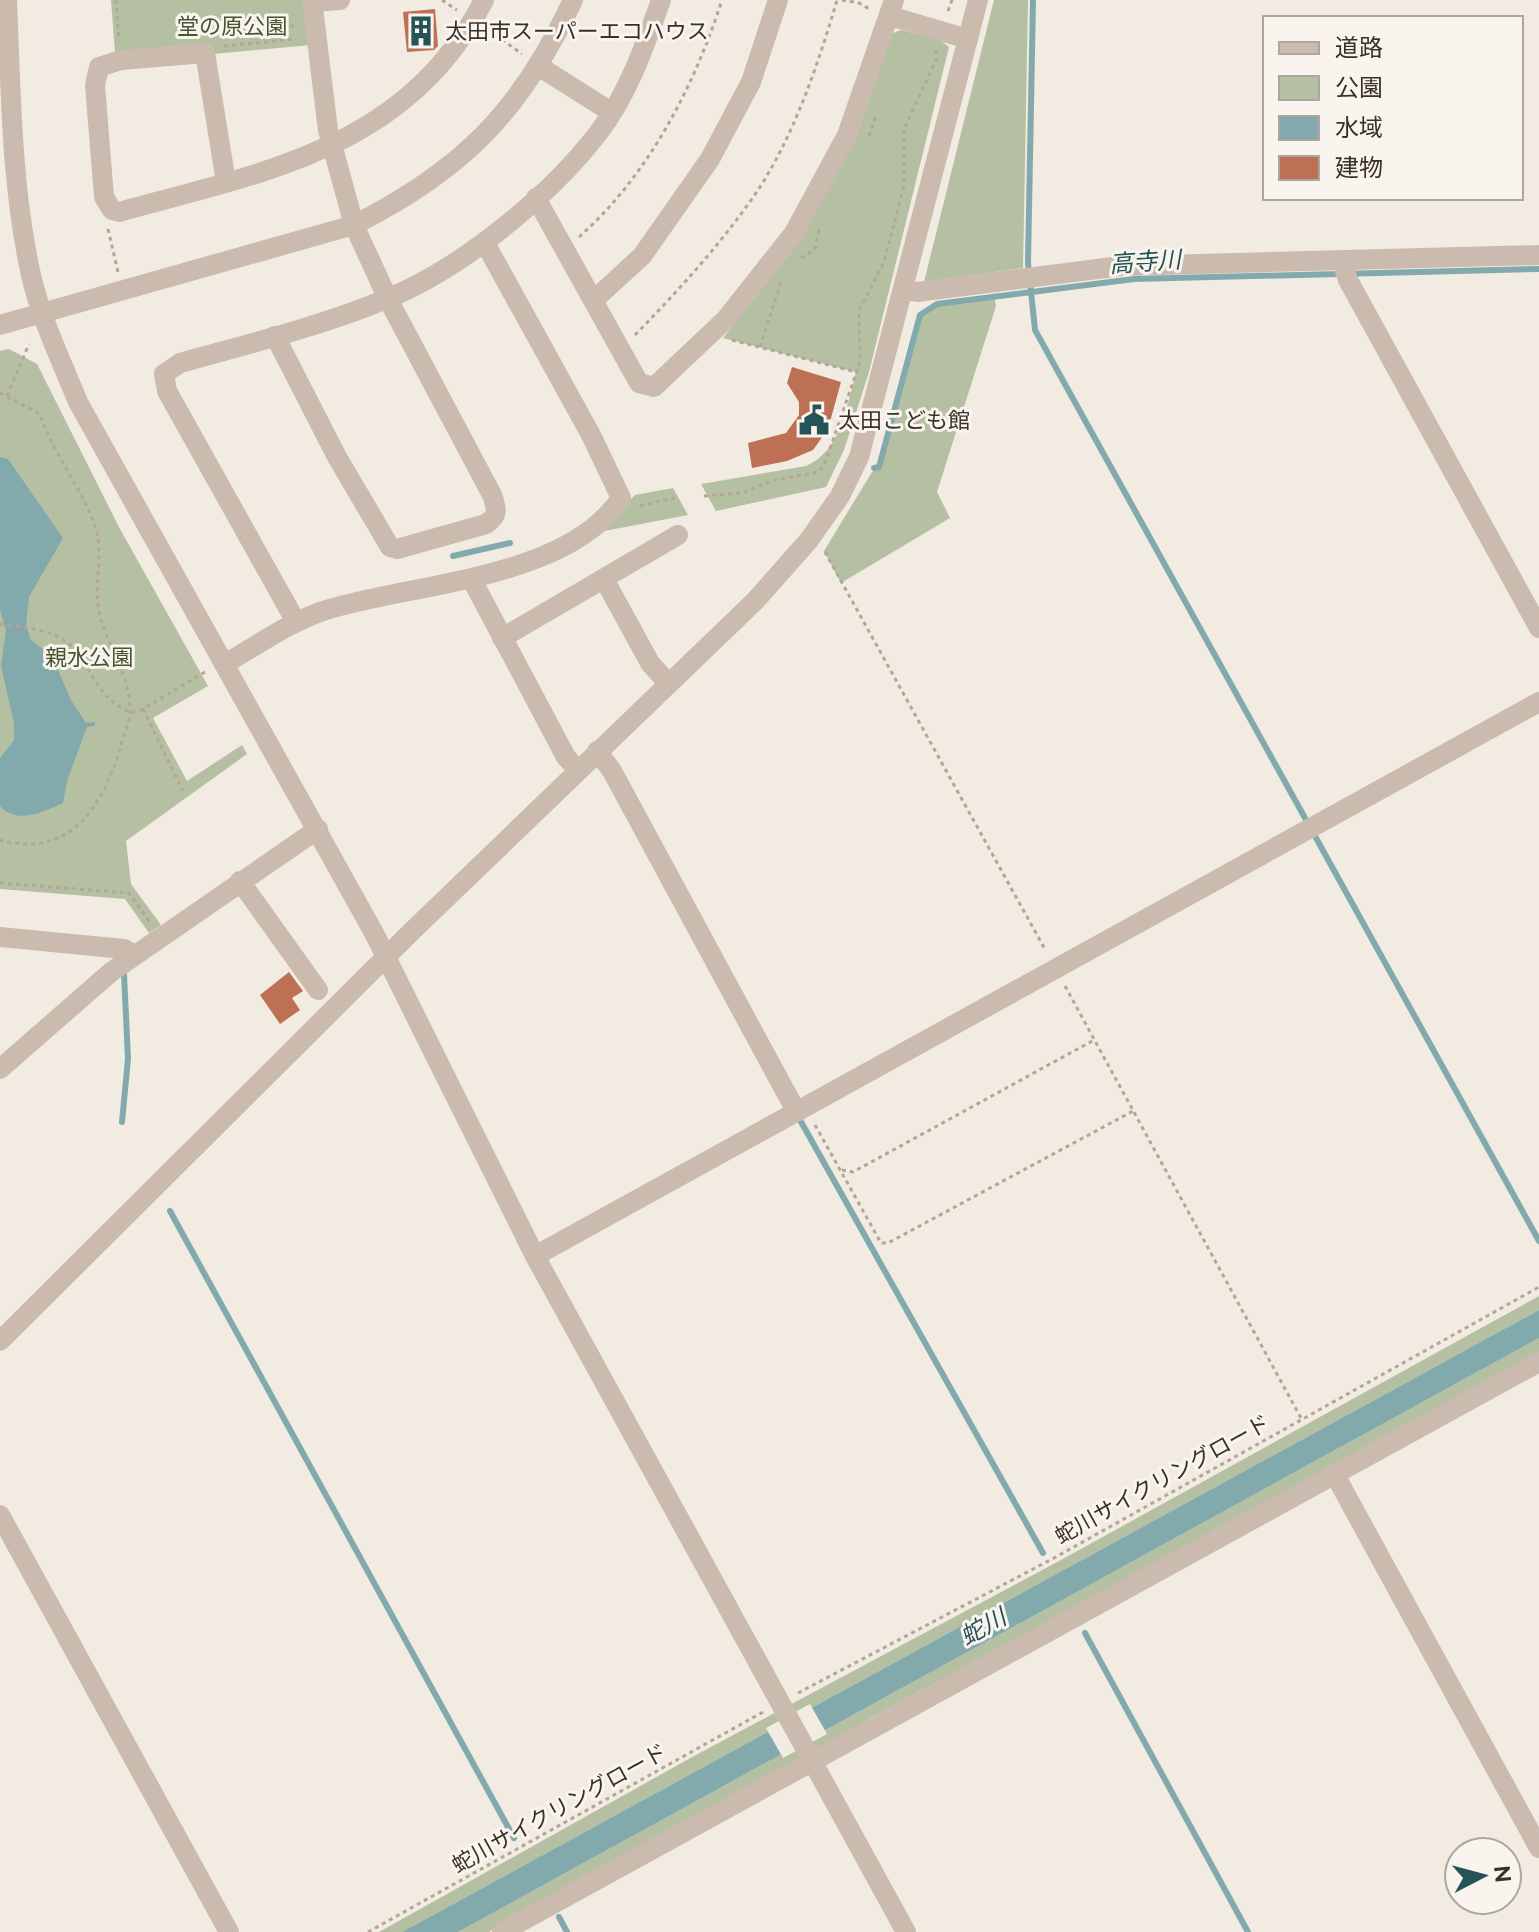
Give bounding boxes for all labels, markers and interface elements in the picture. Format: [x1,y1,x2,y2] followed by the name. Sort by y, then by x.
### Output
[177,13,287,39] park label: 堂の原公園
[404,14,438,48] building icon: 太田市スーパーエコハウス
[1263,16,1523,200] legend
[445,18,709,44] place label: 太田市スーパーエコハウス
[1335,33,1383,62] text: 道路
[1335,73,1383,102] text: 公園
[1335,113,1383,142] text: 水域
[1335,153,1383,182] text: 建物
[1108,244,1185,278] water label: 高寺川
[797,403,831,437] public building icon: 太田こども館
[838,407,970,433] place label: 太田こども館
[45,644,133,670] park label: 親水公園
[1050,1409,1274,1549] street label: 蛇川サイクリングロード
[955,1601,1013,1651] water label: 蛇川
[447,1738,671,1878] street label: 蛇川サイクリングロード
[1443,1836,1523,1916] north arrow
[1489,1864,1517,1884] text: N

